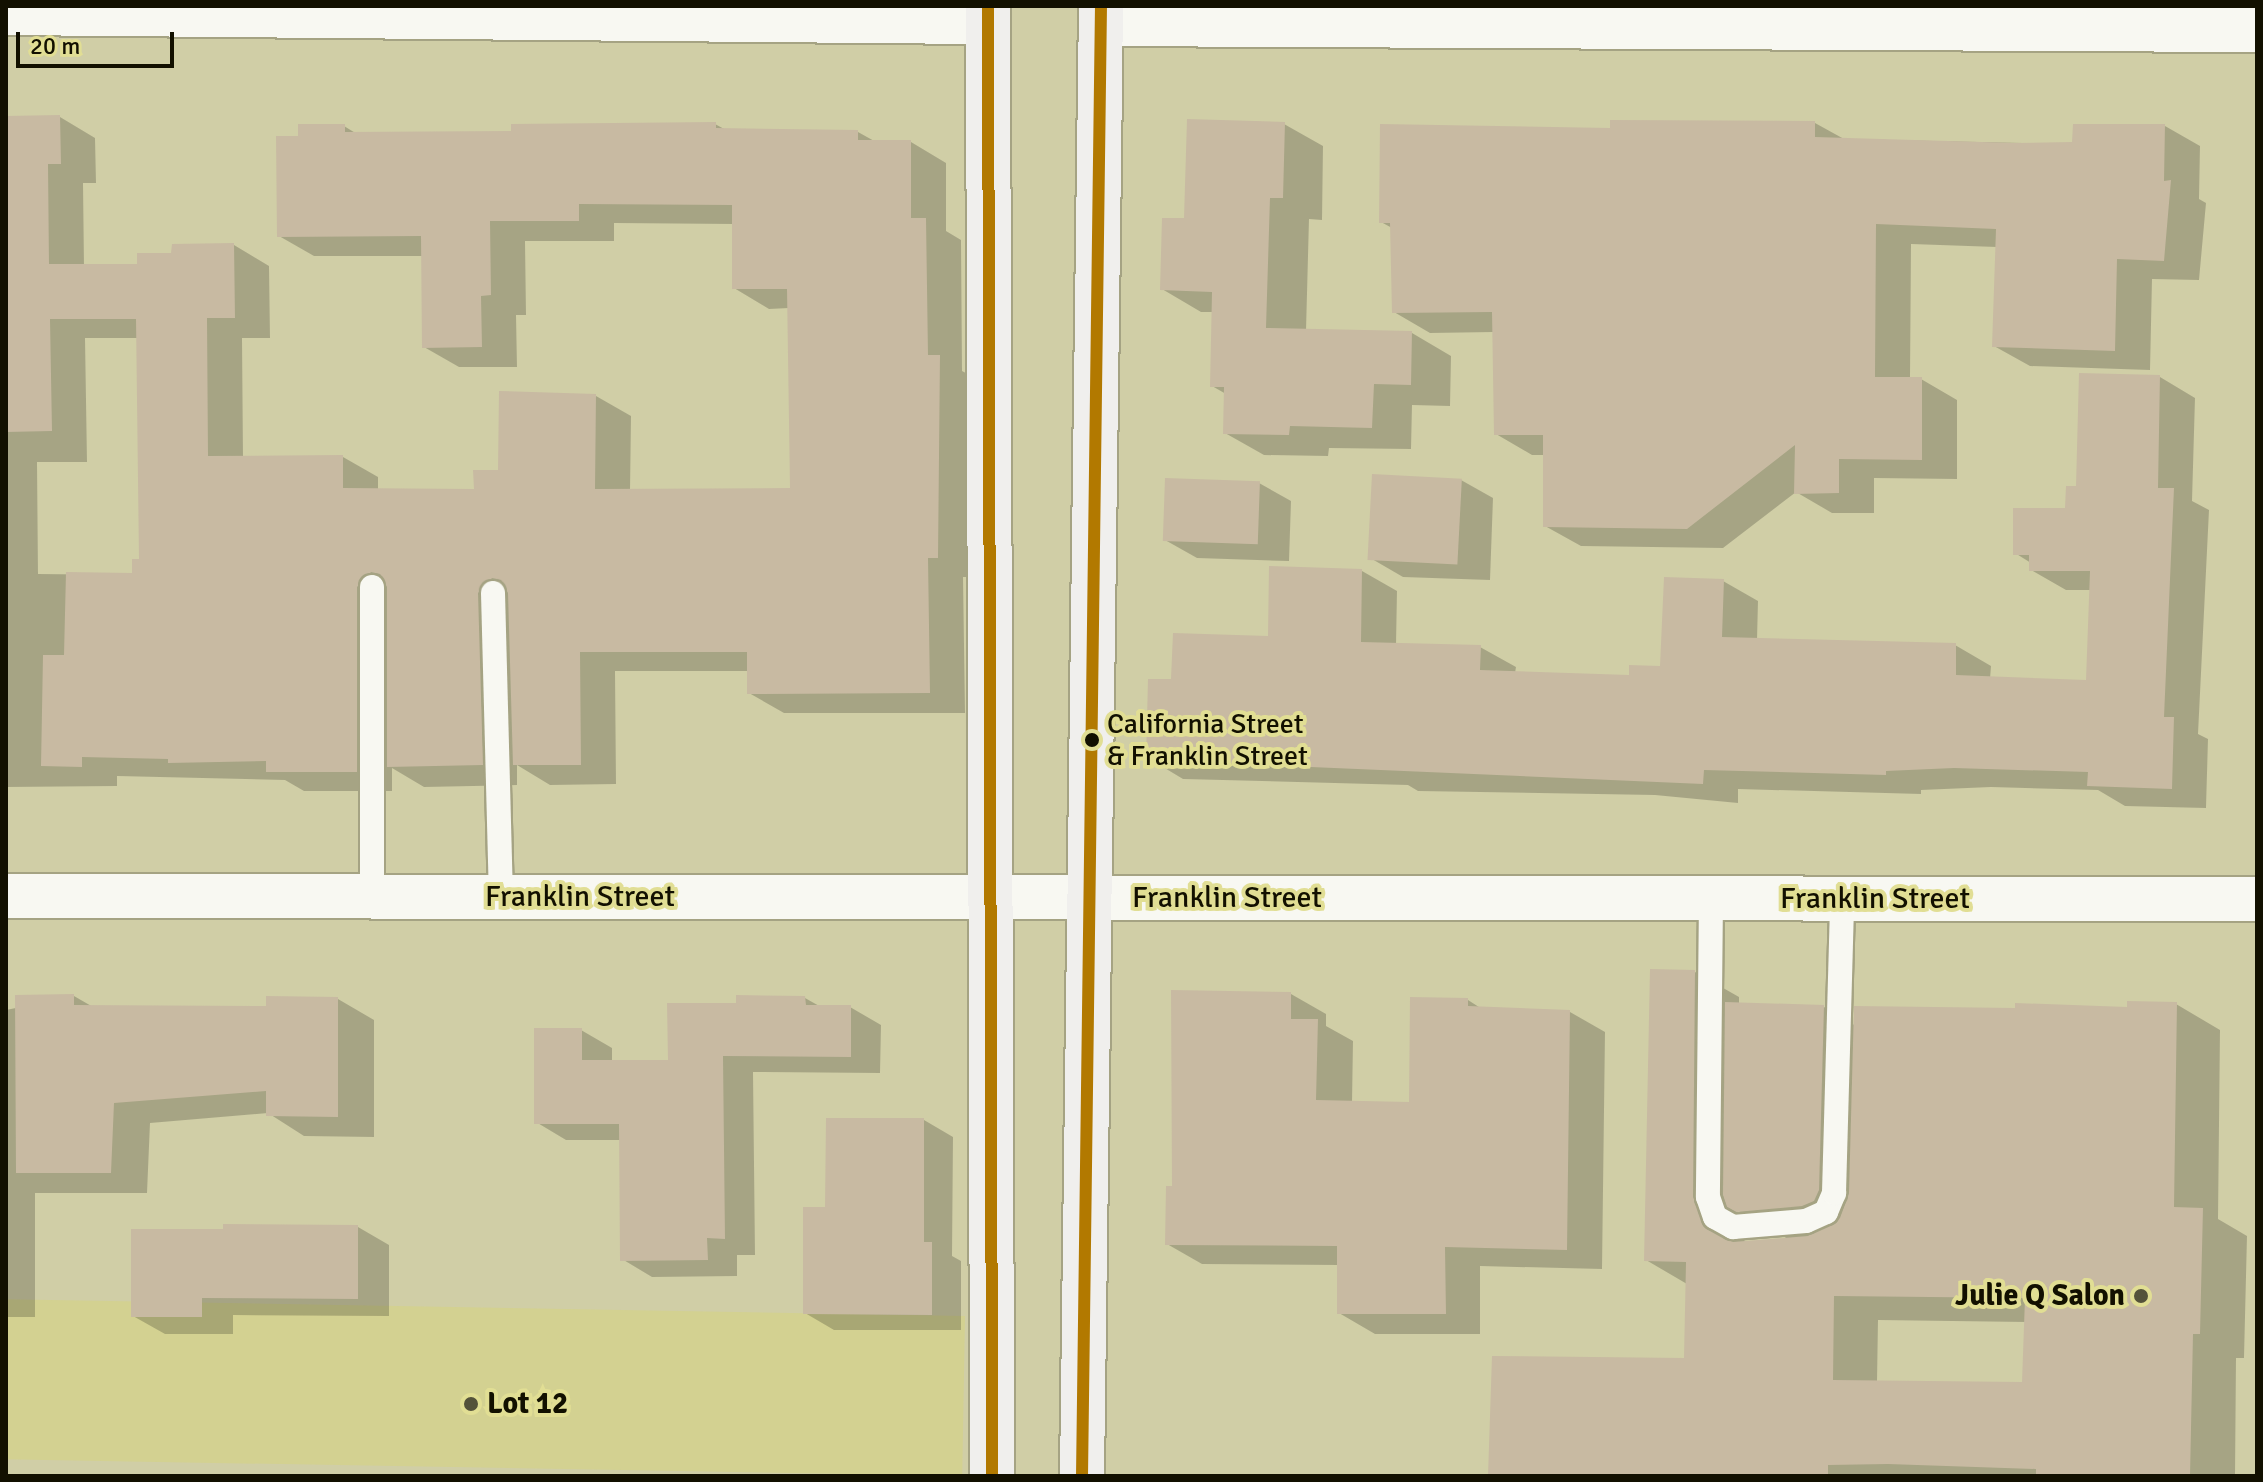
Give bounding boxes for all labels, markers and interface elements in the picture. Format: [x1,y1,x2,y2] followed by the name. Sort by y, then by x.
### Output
[20,16,178,66] scale bar
[30,31,80,61] text: 20 m
[1107,707,1308,773] place label: California Street & Franklin Street
[1084,732,1100,748] marker: California Street & Franklin Street
[485,879,675,915] street label: Franklin Street
[1132,880,1322,916] street label: Franklin Street
[1780,881,1970,917] street label: Franklin Street
[1955,1278,2125,1314] place label: Julie Q Salon
[2132,1287,2150,1305] marker: Julie Q Salon
[487,1386,568,1422] place label: Lot 12
[462,1395,480,1413] marker: Lot 12

